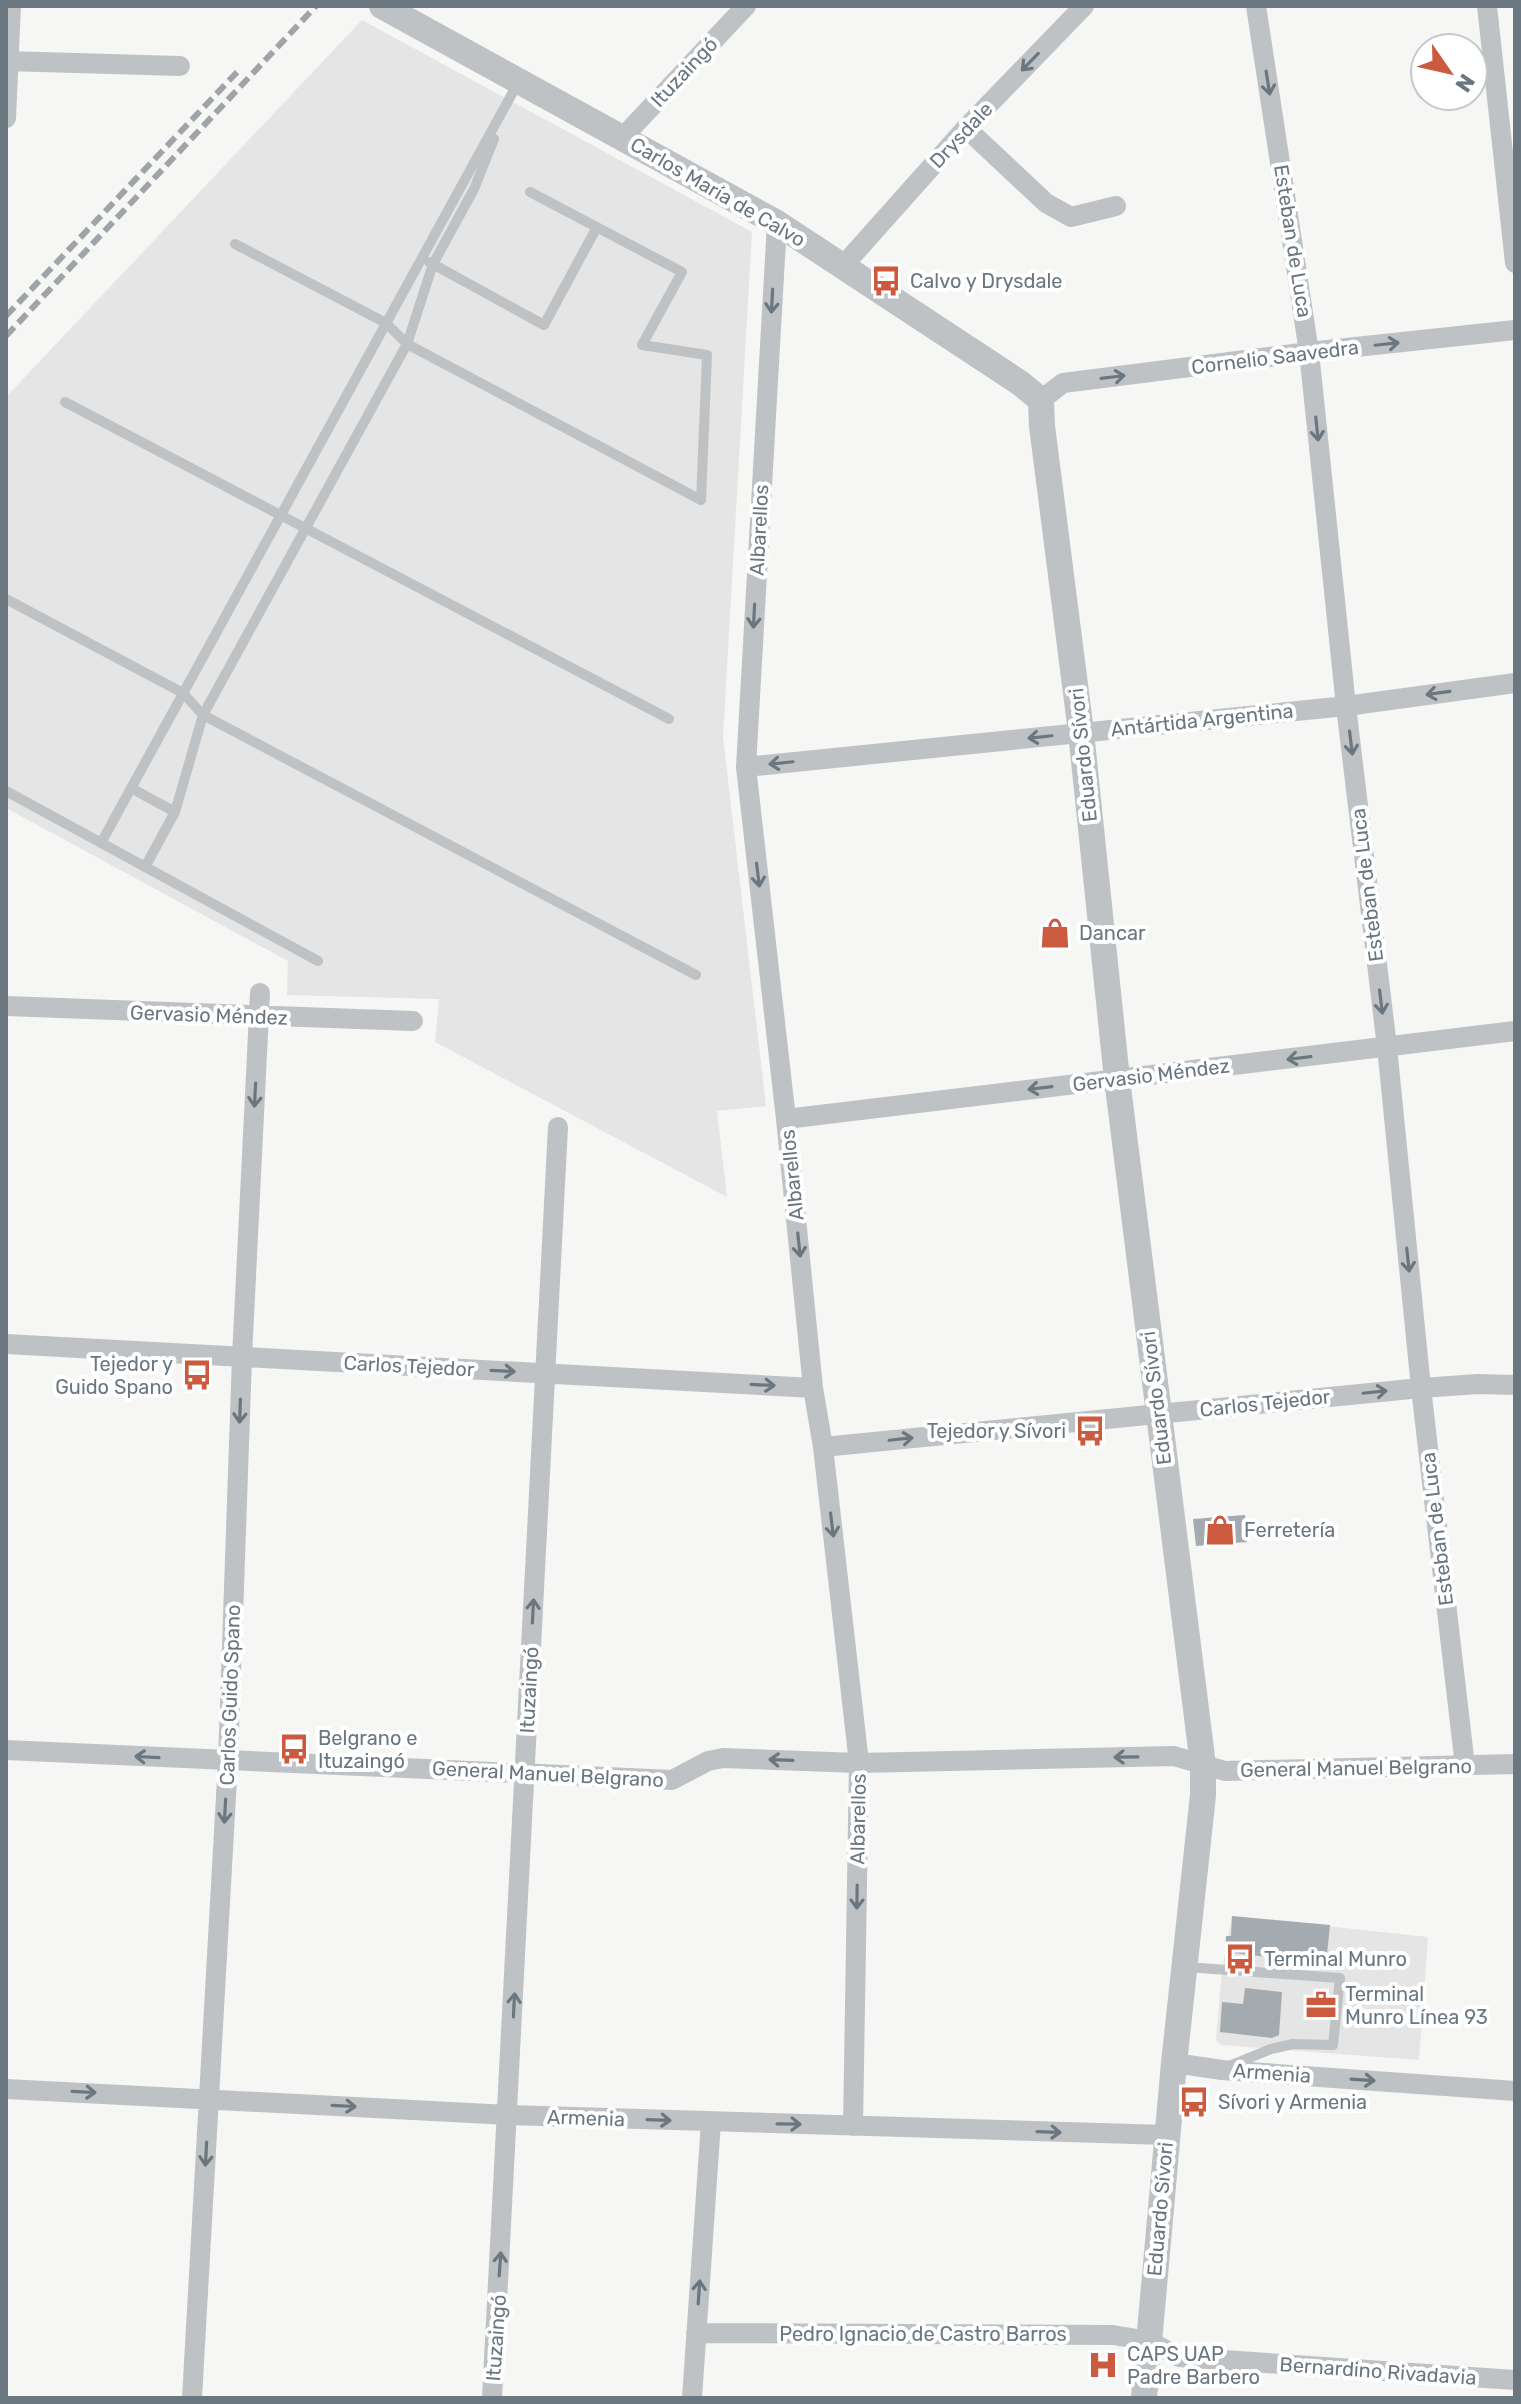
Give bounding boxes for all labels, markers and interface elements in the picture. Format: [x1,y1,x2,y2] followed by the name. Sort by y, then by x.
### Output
[646,32,722,112] street label: Ituzaingó
[1409,32,1489,112] north arrow
[1021,52,1040,71] one-way arrow
[1450,69,1481,97] text: N
[1261,70,1276,95] one-way arrow
[924,97,998,173] street label: Drysdale
[626,132,810,252] street label: Carlos María de Calvo
[1269,163,1317,319] street label: Esteban de Luca
[869,264,903,298] bus stop icon: Calvo y Drysdale
[910,269,1063,293] place label: Calvo y Drysdale
[764,287,779,314] one-way arrow
[1190,335,1360,379] street label: Cornelio Saavedra
[1373,336,1400,351] one-way arrow
[1100,369,1125,384] one-way arrow
[1310,415,1325,442] one-way arrow
[745,484,773,576] street label: Albarellos
[746,602,761,629] one-way arrow
[1425,686,1452,701] one-way arrow
[1064,687,1102,823] street label: Eduardo Sívori
[1109,698,1295,742] street label: Antártida Argentina
[1027,729,1054,744] one-way arrow
[1343,730,1358,756] one-way arrow
[769,756,795,771] one-way arrow
[1346,807,1388,963] street label: Esteban de Luca
[751,862,766,888] one-way arrow
[1038,916,1072,950] shop icon: Dancar
[1079,921,1146,945] place label: Dancar
[1374,988,1389,1015] one-way arrow
[130,1000,288,1030] street label: Gervasio Méndez
[1286,1050,1312,1065] one-way arrow
[1071,1053,1231,1097] street label: Gervasio Méndez
[247,1081,262,1108] one-way arrow
[1028,1081,1054,1096] one-way arrow
[775,1128,809,1222] street label: Albarellos
[791,1231,806,1258] one-way arrow
[1401,1246,1416,1273] one-way arrow
[1136,1330,1176,1466] street label: Eduardo Sívori
[343,1351,475,1381] street label: Carlos Tejedor
[55,1352,173,1399] place label: Tejedor y Guido Spano
[180,1358,214,1392] bus stop icon: Tejedor y Guido Spano
[489,1364,516,1379] one-way arrow
[749,1378,776,1393] one-way arrow
[1199,1384,1332,1422] street label: Carlos Tejedor
[1361,1384,1388,1399] one-way arrow
[233,1397,248,1424] one-way arrow
[1073,1414,1107,1448] bus stop icon: Tejedor y Sívori
[927,1419,1066,1443] place label: Tejedor y Sívori
[887,1432,914,1447] one-way arrow
[1416,1451,1458,1607] street label: Esteban de Luca
[825,1511,840,1538] one-way arrow
[1203,1513,1237,1547] shop icon: Ferretería
[1244,1518,1335,1542] place label: Ferretería
[525,1598,540,1625] one-way arrow
[215,1604,245,1786] street label: Carlos Guido Spano
[515,1646,543,1734] street label: Ituzaingó
[318,1726,418,1773] place label: Belgrano e Ituzaingó
[277,1732,311,1766] bus stop icon: Belgrano e Ituzaingó
[134,1749,161,1764] one-way arrow
[1113,1749,1140,1765] one-way arrow
[768,1752,795,1767] one-way arrow
[1240,1754,1472,1782] street label: General Manuel Belgrano
[432,1756,664,1792] street label: General Manuel Belgrano
[845,1773,871,1865] street label: Albarellos
[218,1797,233,1824] one-way arrow
[849,1883,865,1910] one-way arrow
[1223,1942,1257,1976] bus stop icon: Terminal Munro
[1264,1947,1407,1971] place label: Terminal Munro
[1345,1982,1488,2029] place label: Terminal Munro Línea 93
[1304,1988,1338,2022] office icon: Terminal Munro Línea 93
[507,1992,522,2019] one-way arrow
[1232,2058,1312,2088] street label: Armenia
[1349,2073,1376,2088] one-way arrow
[70,2085,97,2100] one-way arrow
[1177,2085,1211,2119] bus stop icon: Sívori y Armenia
[1218,2090,1367,2114] place label: Sívori y Armenia
[330,2099,357,2114] one-way arrow
[547,2105,625,2131] street label: Armenia
[645,2113,672,2128] one-way arrow
[775,2117,802,2132] one-way arrow
[1035,2124,1062,2139] one-way arrow
[198,2140,213,2167] one-way arrow
[1142,2141,1178,2277] street label: Eduardo Sívori
[493,2251,508,2278] one-way arrow
[692,2279,707,2306] one-way arrow
[481,2294,511,2382] street label: Ituzaingó
[779,2322,1067,2346] street label: Pedro Ignacio de Castro Barros
[1127,2342,1260,2389] place label: CAPS UAP Padre Barbero
[1086,2348,1120,2382] hospital icon: CAPS UAP Padre Barbero
[1279,2352,1477,2390] street label: Bernardino Rivadavia

